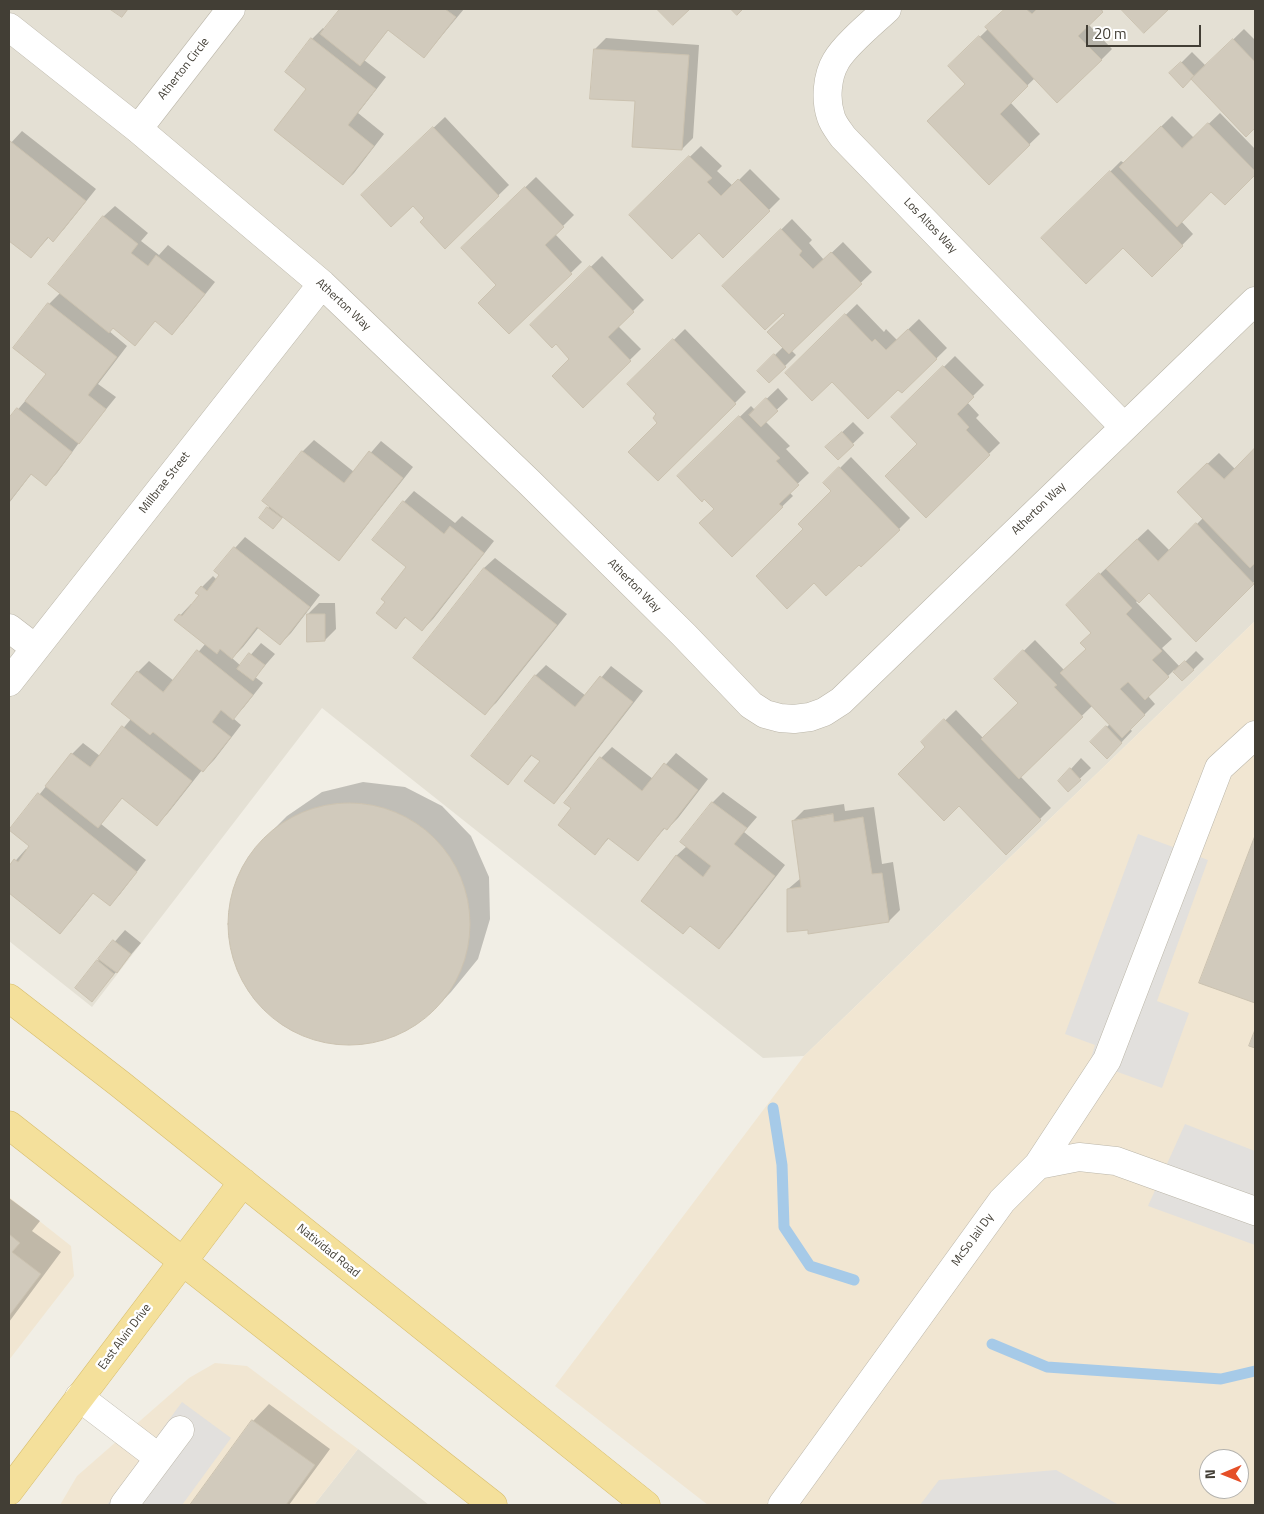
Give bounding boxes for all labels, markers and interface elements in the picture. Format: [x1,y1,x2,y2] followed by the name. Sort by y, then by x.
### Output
[1089,15,1204,47] scale bar
[1094,22,1127,45] text: 20 m
[155,35,213,103] street label: Atherton Circle
[900,195,960,257] street label: Los Altos Way
[313,276,373,334] street label: Atherton Way
[136,449,194,517] street label: Millbrae Street
[1009,480,1069,538] street label: Atherton Way
[604,556,664,616] street label: Atherton Way
[949,1211,997,1269] street label: McSo Jail Dy
[294,1221,362,1281] street label: Natividad Road
[96,1301,154,1373] street label: East Alvin Drive
[1199,1449,1249,1499] north arrow
[1199,1469,1220,1479] text: N

